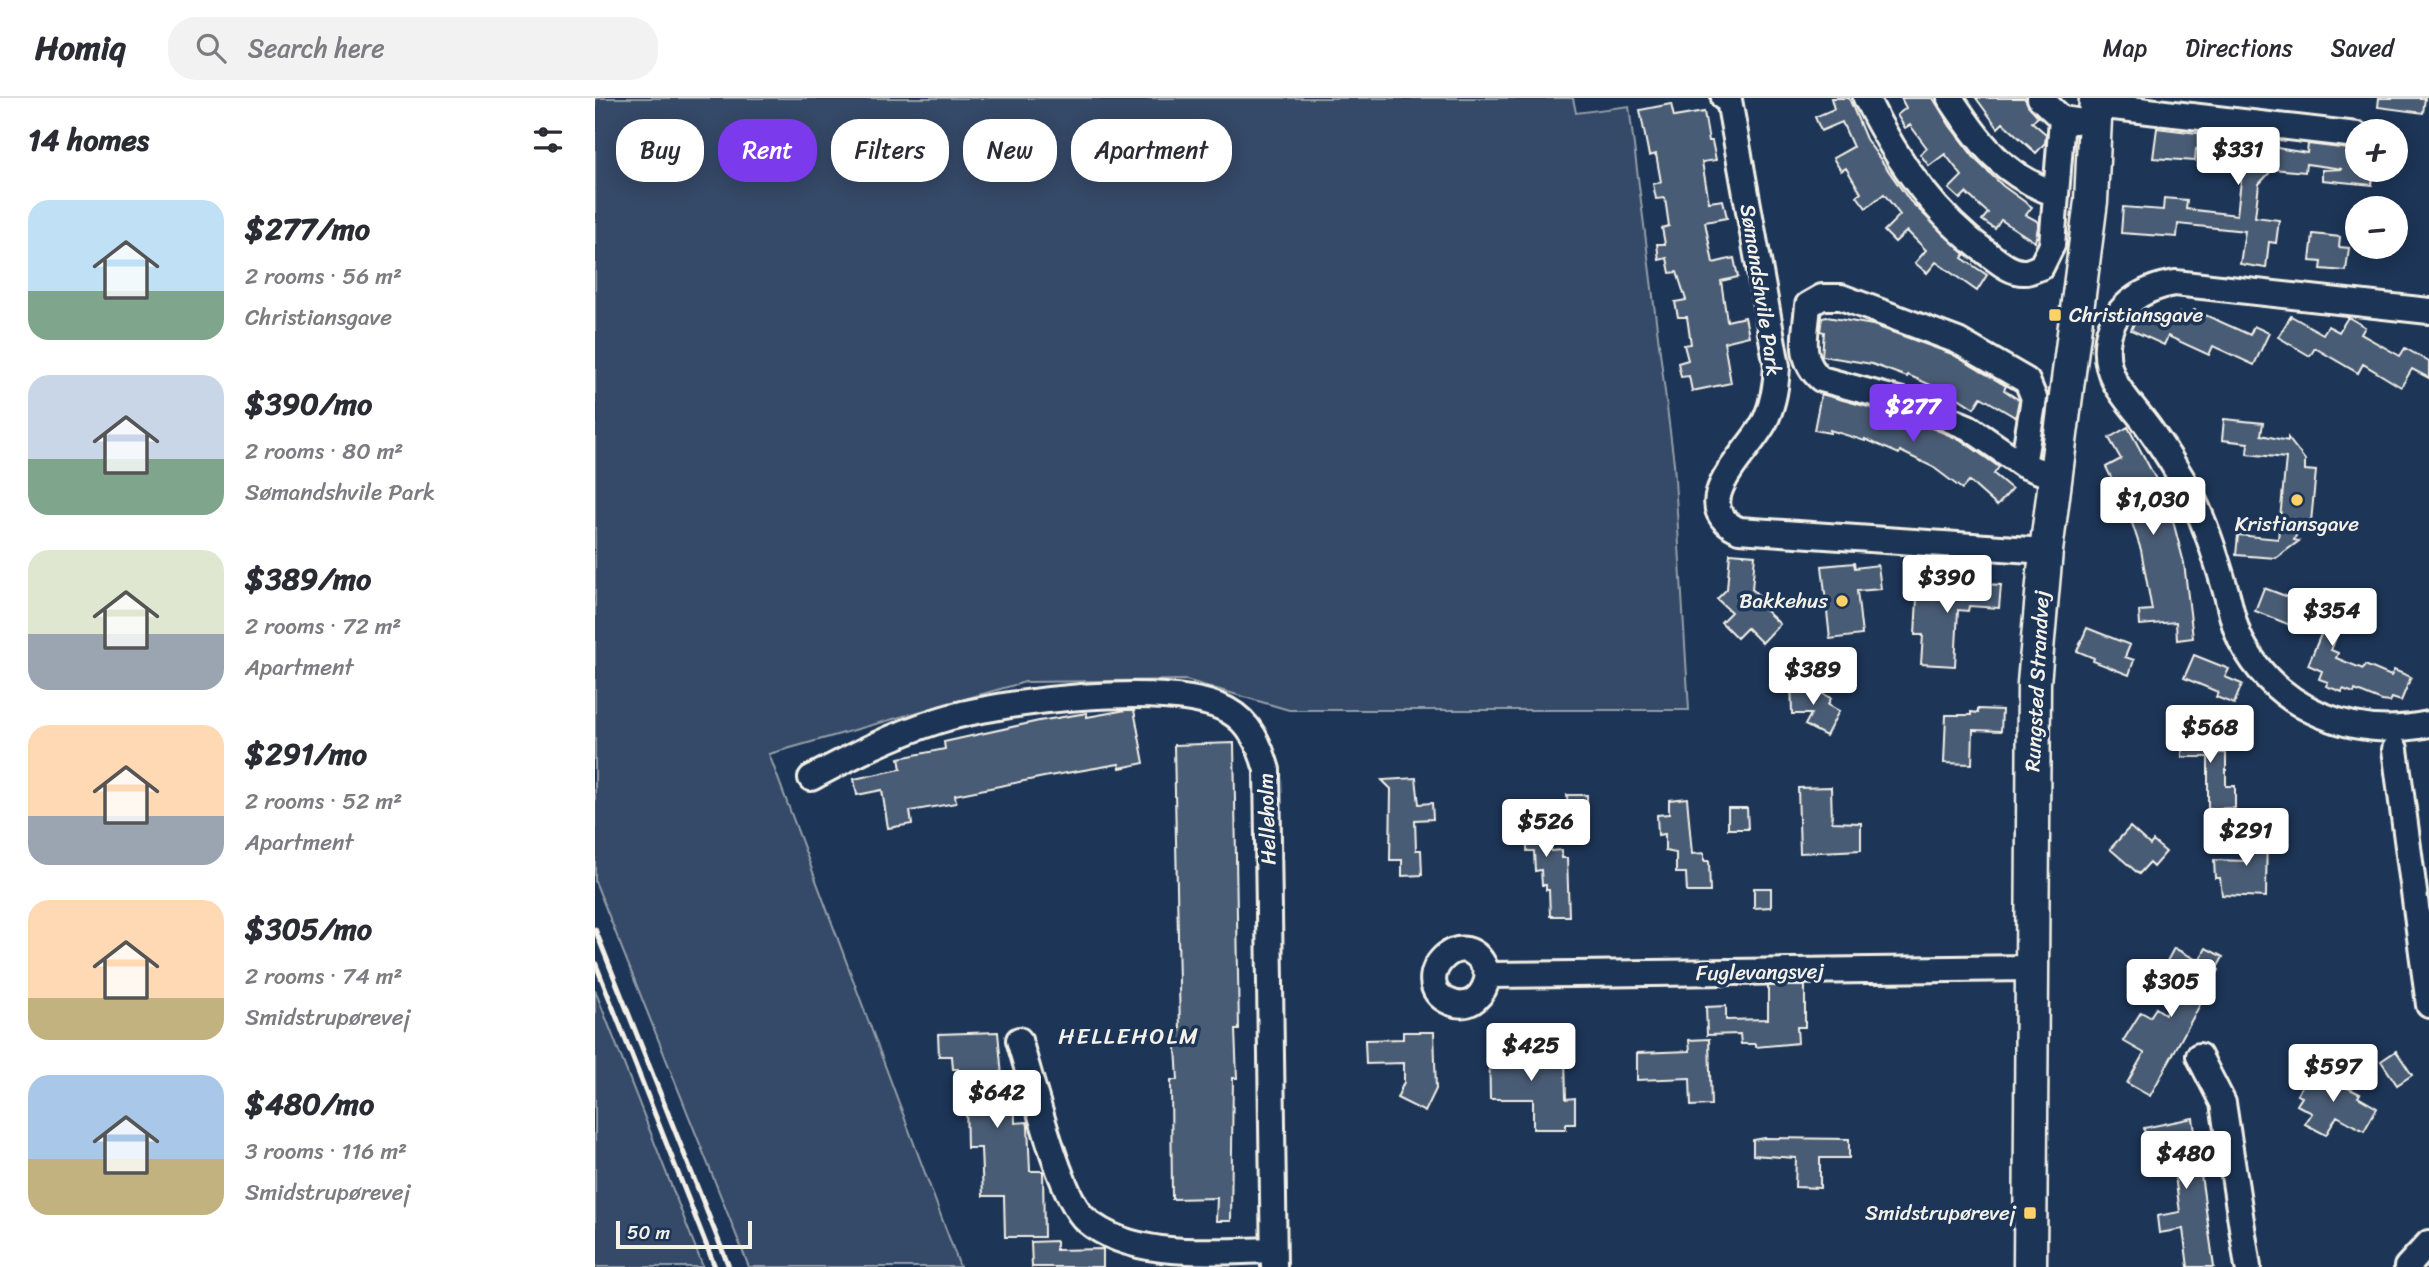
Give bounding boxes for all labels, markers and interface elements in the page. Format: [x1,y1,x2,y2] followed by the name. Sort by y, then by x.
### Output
[168,17,658,80] search box
[35,19,126,77] text: Homiq
[248,25,385,71] text: Search here
[2103,27,2147,69] text: Map
[2185,27,2293,69] text: Directions
[2331,27,2394,69] text: Saved
[192,29,230,67] icon: search
[28,113,149,167] text: 14 homes
[616,119,704,182] chip: Buy
[718,119,817,182] chip: Rent
[831,119,949,182] chip: Filters
[963,119,1057,182] chip: New
[1071,119,1232,182] chip: Apartment
[2345,119,2408,259] map controls
[2345,119,2408,182] button: +
[529,121,567,159] icon: filters
[2197,127,2279,187] pin: $331
[2213,129,2263,170] text: $331
[2345,196,2408,259] button: −
[1729,201,1793,379] street label: Sømandshvile Park
[245,202,370,256] text: $277/mo
[84,228,168,312] icon: home
[245,256,402,297] text: 2 rooms · 56 m²
[2069,296,2203,334] place label: Christiansgave
[245,297,392,338] text: Christiansgave
[2047,307,2063,323] marker: Christiansgave
[245,377,372,431] text: $390/mo
[1872,384,1954,444] pin: $277
[1885,386,1941,427] text: $277
[84,403,168,487] icon: home
[245,431,403,472] text: 2 rooms · 80 m²
[245,472,435,513] text: Sømandshvile Park
[2096,478,2210,537] pin: $1,030
[2116,479,2190,520] text: $1,030
[2289,492,2305,508] marker: Kristiansgave
[2235,505,2359,543] place label: Kristiansgave
[245,552,371,606] text: $389/mo
[1906,556,1988,615] pin: $390
[1919,557,1975,598] text: $390
[84,578,168,662] icon: home
[1739,582,1828,620] place label: Bakkehus
[2291,588,2373,648] pin: $354
[2013,589,2061,773] street label: Rungsted Strandvej
[2304,590,2360,631] text: $354
[1834,593,1850,609] marker: Bakkehus
[245,606,401,647] text: 2 rooms · 72 m²
[245,647,354,688] text: Apartment
[1772,648,1854,707] pin: $389
[1785,649,1841,690] text: $389
[2169,706,2251,765] pin: $568
[2182,707,2238,748] text: $568
[245,727,367,781] text: $291/mo
[84,753,168,837] icon: home
[1246,772,1288,866] street label: Helleholm
[245,781,402,822] text: 2 rooms · 52 m²
[1505,800,1587,859] pin: $526
[1518,801,1574,842] text: $526
[2205,808,2287,868] pin: $291
[2220,810,2272,851] text: $291
[245,822,354,863] text: Apartment
[245,902,372,956] text: $305/mo
[84,928,168,1012] icon: home
[1696,952,1825,992] street label: Fuglevangsvej
[245,956,402,997] text: 2 rooms · 74 m²
[2130,960,2212,1019] pin: $305
[2143,961,2199,1002] text: $305
[245,997,410,1038] text: Smidstrupørevej
[1058,1016,1200,1057] district label: HELLEHOLM
[1490,1024,1572,1083] pin: $425
[1502,1025,1560,1066] text: $425
[2292,1044,2374,1104] pin: $597
[2305,1046,2361,1087] text: $597
[956,1070,1038,1130] pin: $642
[969,1072,1025,1113] text: $642
[245,1077,374,1131] text: $480/mo
[84,1103,168,1187] icon: home
[245,1131,407,1172] text: 3 rooms · 116 m²
[2145,1132,2227,1191] pin: $480
[2157,1133,2215,1174] text: $480
[245,1172,410,1213] text: Smidstrupørevej
[1865,1194,2017,1232] place label: Smidstrupørevej
[2022,1205,2038,1221] marker: Smidstrupørevej
[627,1216,670,1249] text: 50 m
[616,1218,753,1250] scale bar

